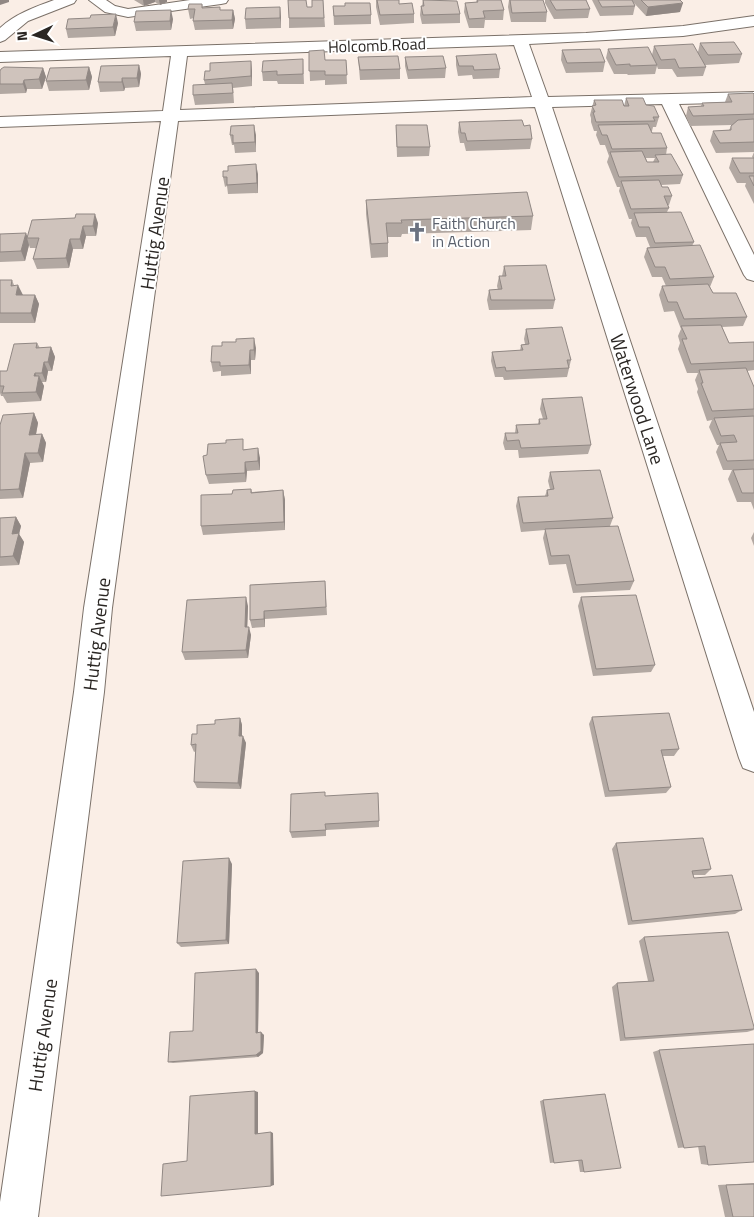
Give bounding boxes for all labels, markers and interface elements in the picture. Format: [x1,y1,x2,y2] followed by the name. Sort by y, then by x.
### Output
[10,10,60,60] north arrow
[11,30,32,42] text: N
[328,31,426,59] street label: Holcomb Road
[132,175,176,291] street label: Huttig Avenue
[432,211,516,253] place label: Faith Church in Action
[406,221,428,243] church icon: Faith Church in Action
[603,330,673,468] street label: Waterwood Lane
[75,576,117,692] street label: Huttig Avenue
[20,977,64,1093] street label: Huttig Avenue

